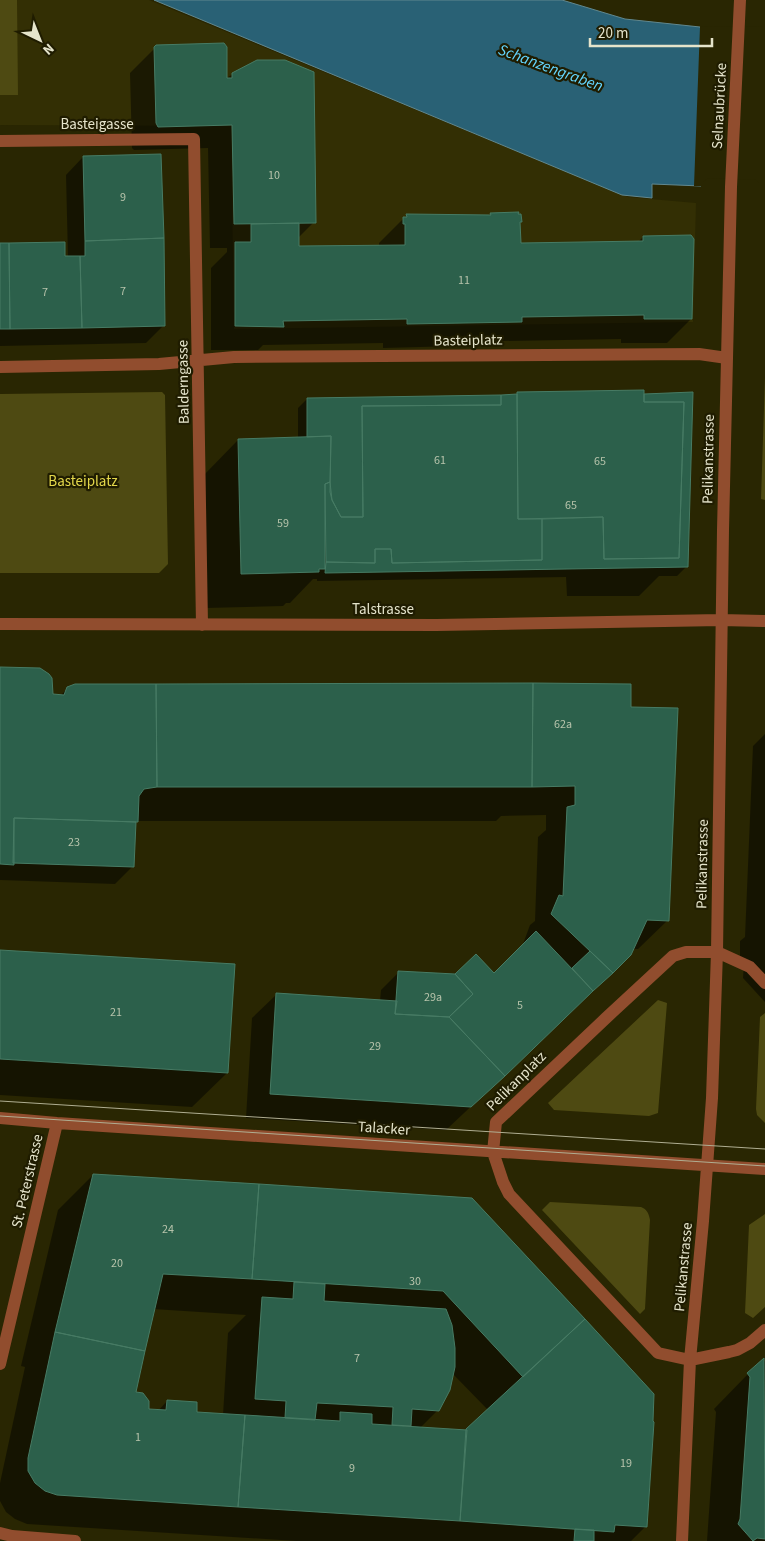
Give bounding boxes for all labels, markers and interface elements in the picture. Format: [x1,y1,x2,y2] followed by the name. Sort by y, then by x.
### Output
[15,15,65,65] north arrow
[590,15,712,47] scale bar
[598,23,628,44] text: 20 m
[38,38,58,59] text: N
[495,39,606,97] water label: Schanzengraben
[707,62,732,150] street label: Selnaubrücke
[60,114,134,135] street label: Basteigasse
[268,167,280,184] house number: 10
[120,189,126,206] house number: 9
[458,272,470,289] house number: 11
[120,283,126,300] house number: 7
[42,284,48,301] house number: 7
[433,329,503,352] street label: Basteiplatz
[172,340,195,424] street label: Balderngasse
[697,414,720,504] street label: Pelikanstrasse
[434,452,446,469] house number: 61
[594,453,606,470] house number: 65
[48,471,118,492] park label: Basteiplatz
[565,497,577,514] house number: 65
[277,515,289,532] house number: 59
[352,599,414,620] street label: Talstrasse
[554,716,572,733] house number: 62a
[691,819,714,909] street label: Pelikanstrasse
[68,834,80,851] house number: 23
[424,989,442,1006] house number: 29a
[517,997,523,1014] house number: 5
[110,1004,122,1021] house number: 21
[369,1038,381,1055] house number: 29
[482,1047,551,1116] street label: Pelikanplatz
[357,1116,412,1141] street label: Talacker
[6,1132,49,1230] street label: St. Peterstrasse
[162,1221,174,1238] house number: 24
[669,1221,698,1313] street label: Pelikanstrasse
[111,1255,123,1272] house number: 20
[409,1273,421,1290] house number: 30
[354,1350,360,1367] house number: 7
[135,1429,141,1446] house number: 1
[620,1455,632,1472] house number: 19
[349,1460,355,1477] house number: 9

